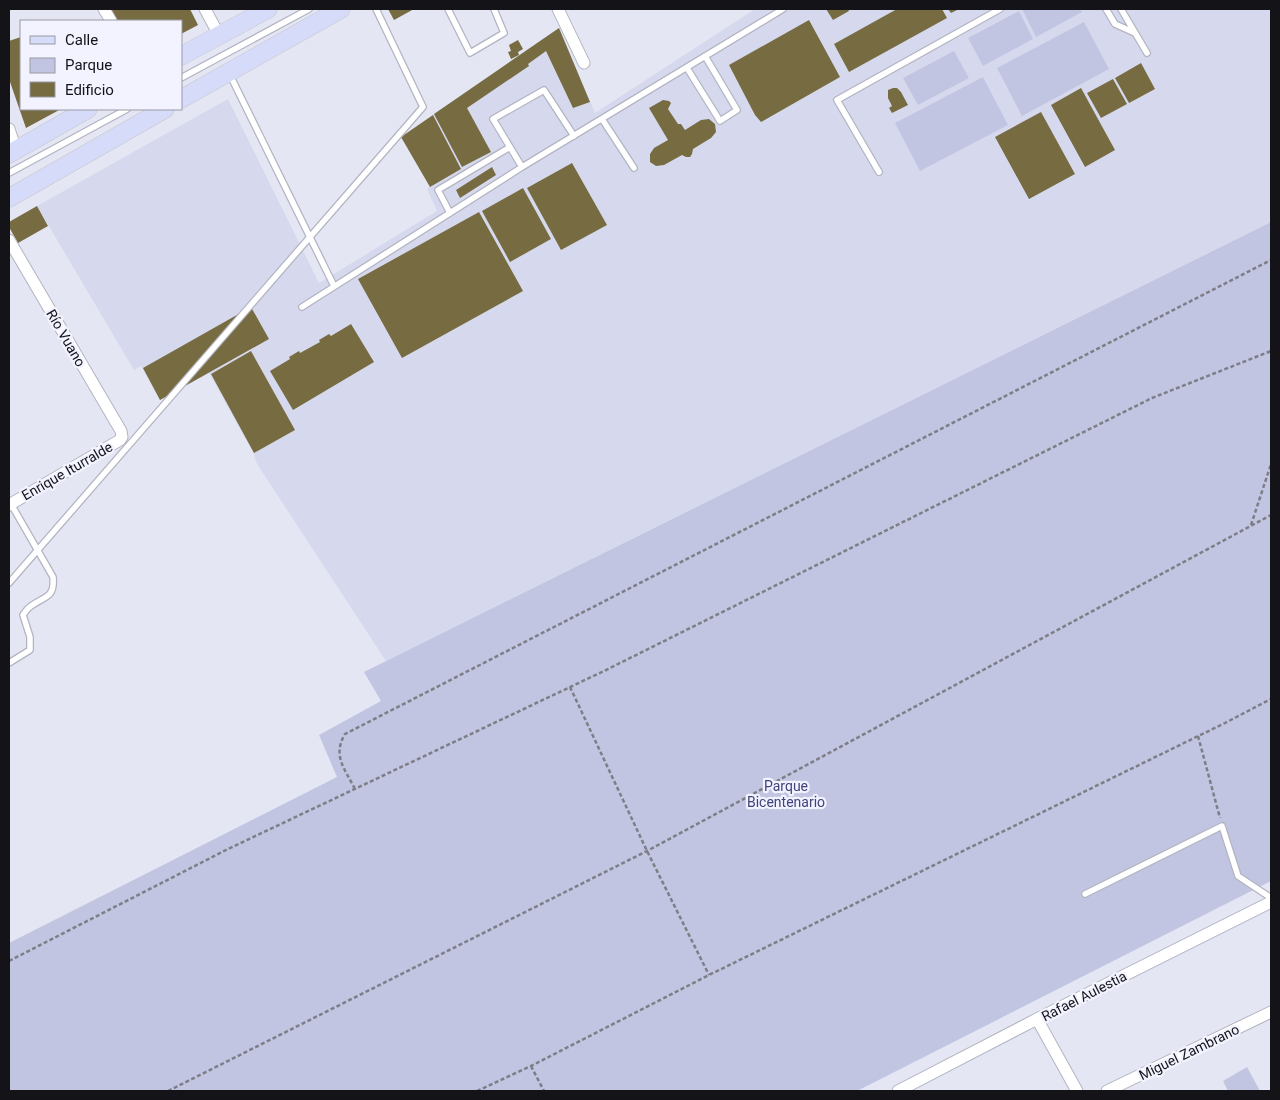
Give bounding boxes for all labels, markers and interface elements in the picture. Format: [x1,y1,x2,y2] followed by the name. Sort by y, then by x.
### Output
[20,20,182,110] legend
[65,31,98,49] text: Calle
[65,56,112,74] text: Parque
[65,81,114,99] text: Edificio
[43,307,89,369] street label: Río Vuano
[19,439,115,503] street label: Enrique Iturralde
[747,778,825,810] park label: Parque Bicentenario
[1039,968,1129,1024] street label: Rafael Aulestia
[1136,1021,1242,1083] street label: Miguel Zambrano

